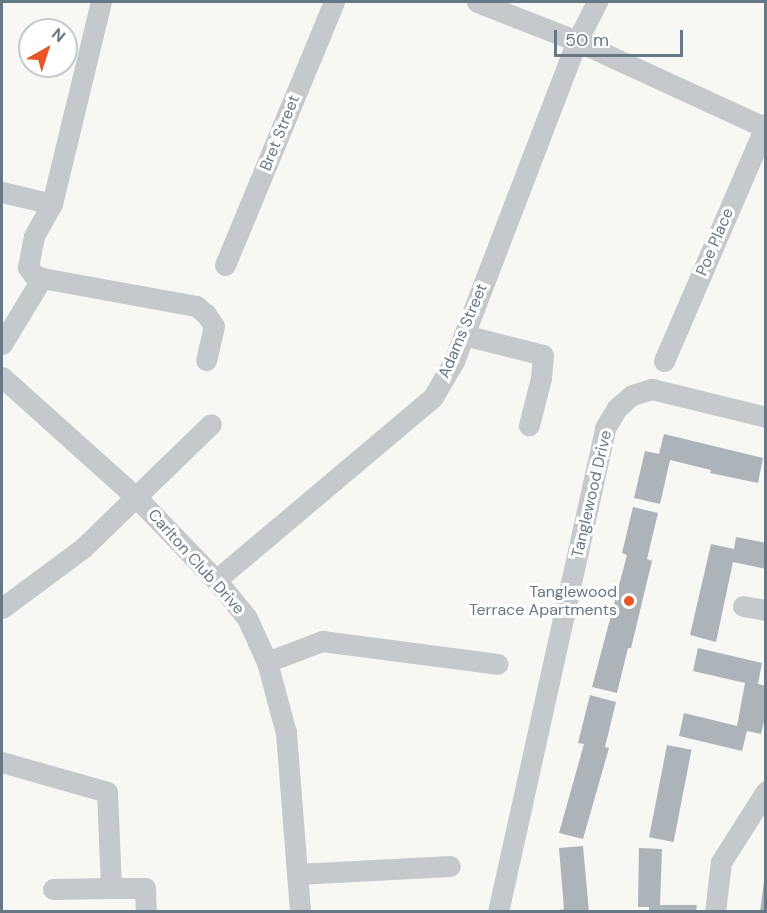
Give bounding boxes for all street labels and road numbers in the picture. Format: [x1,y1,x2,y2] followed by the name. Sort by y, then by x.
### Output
[256,92,304,174] street label: Bret Street
[692,205,738,279] street label: Poe Place
[434,281,492,381] street label: Adams Street
[568,429,616,559] street label: Tanglewood Drive
[144,505,248,619] street label: Carlton Club Drive

